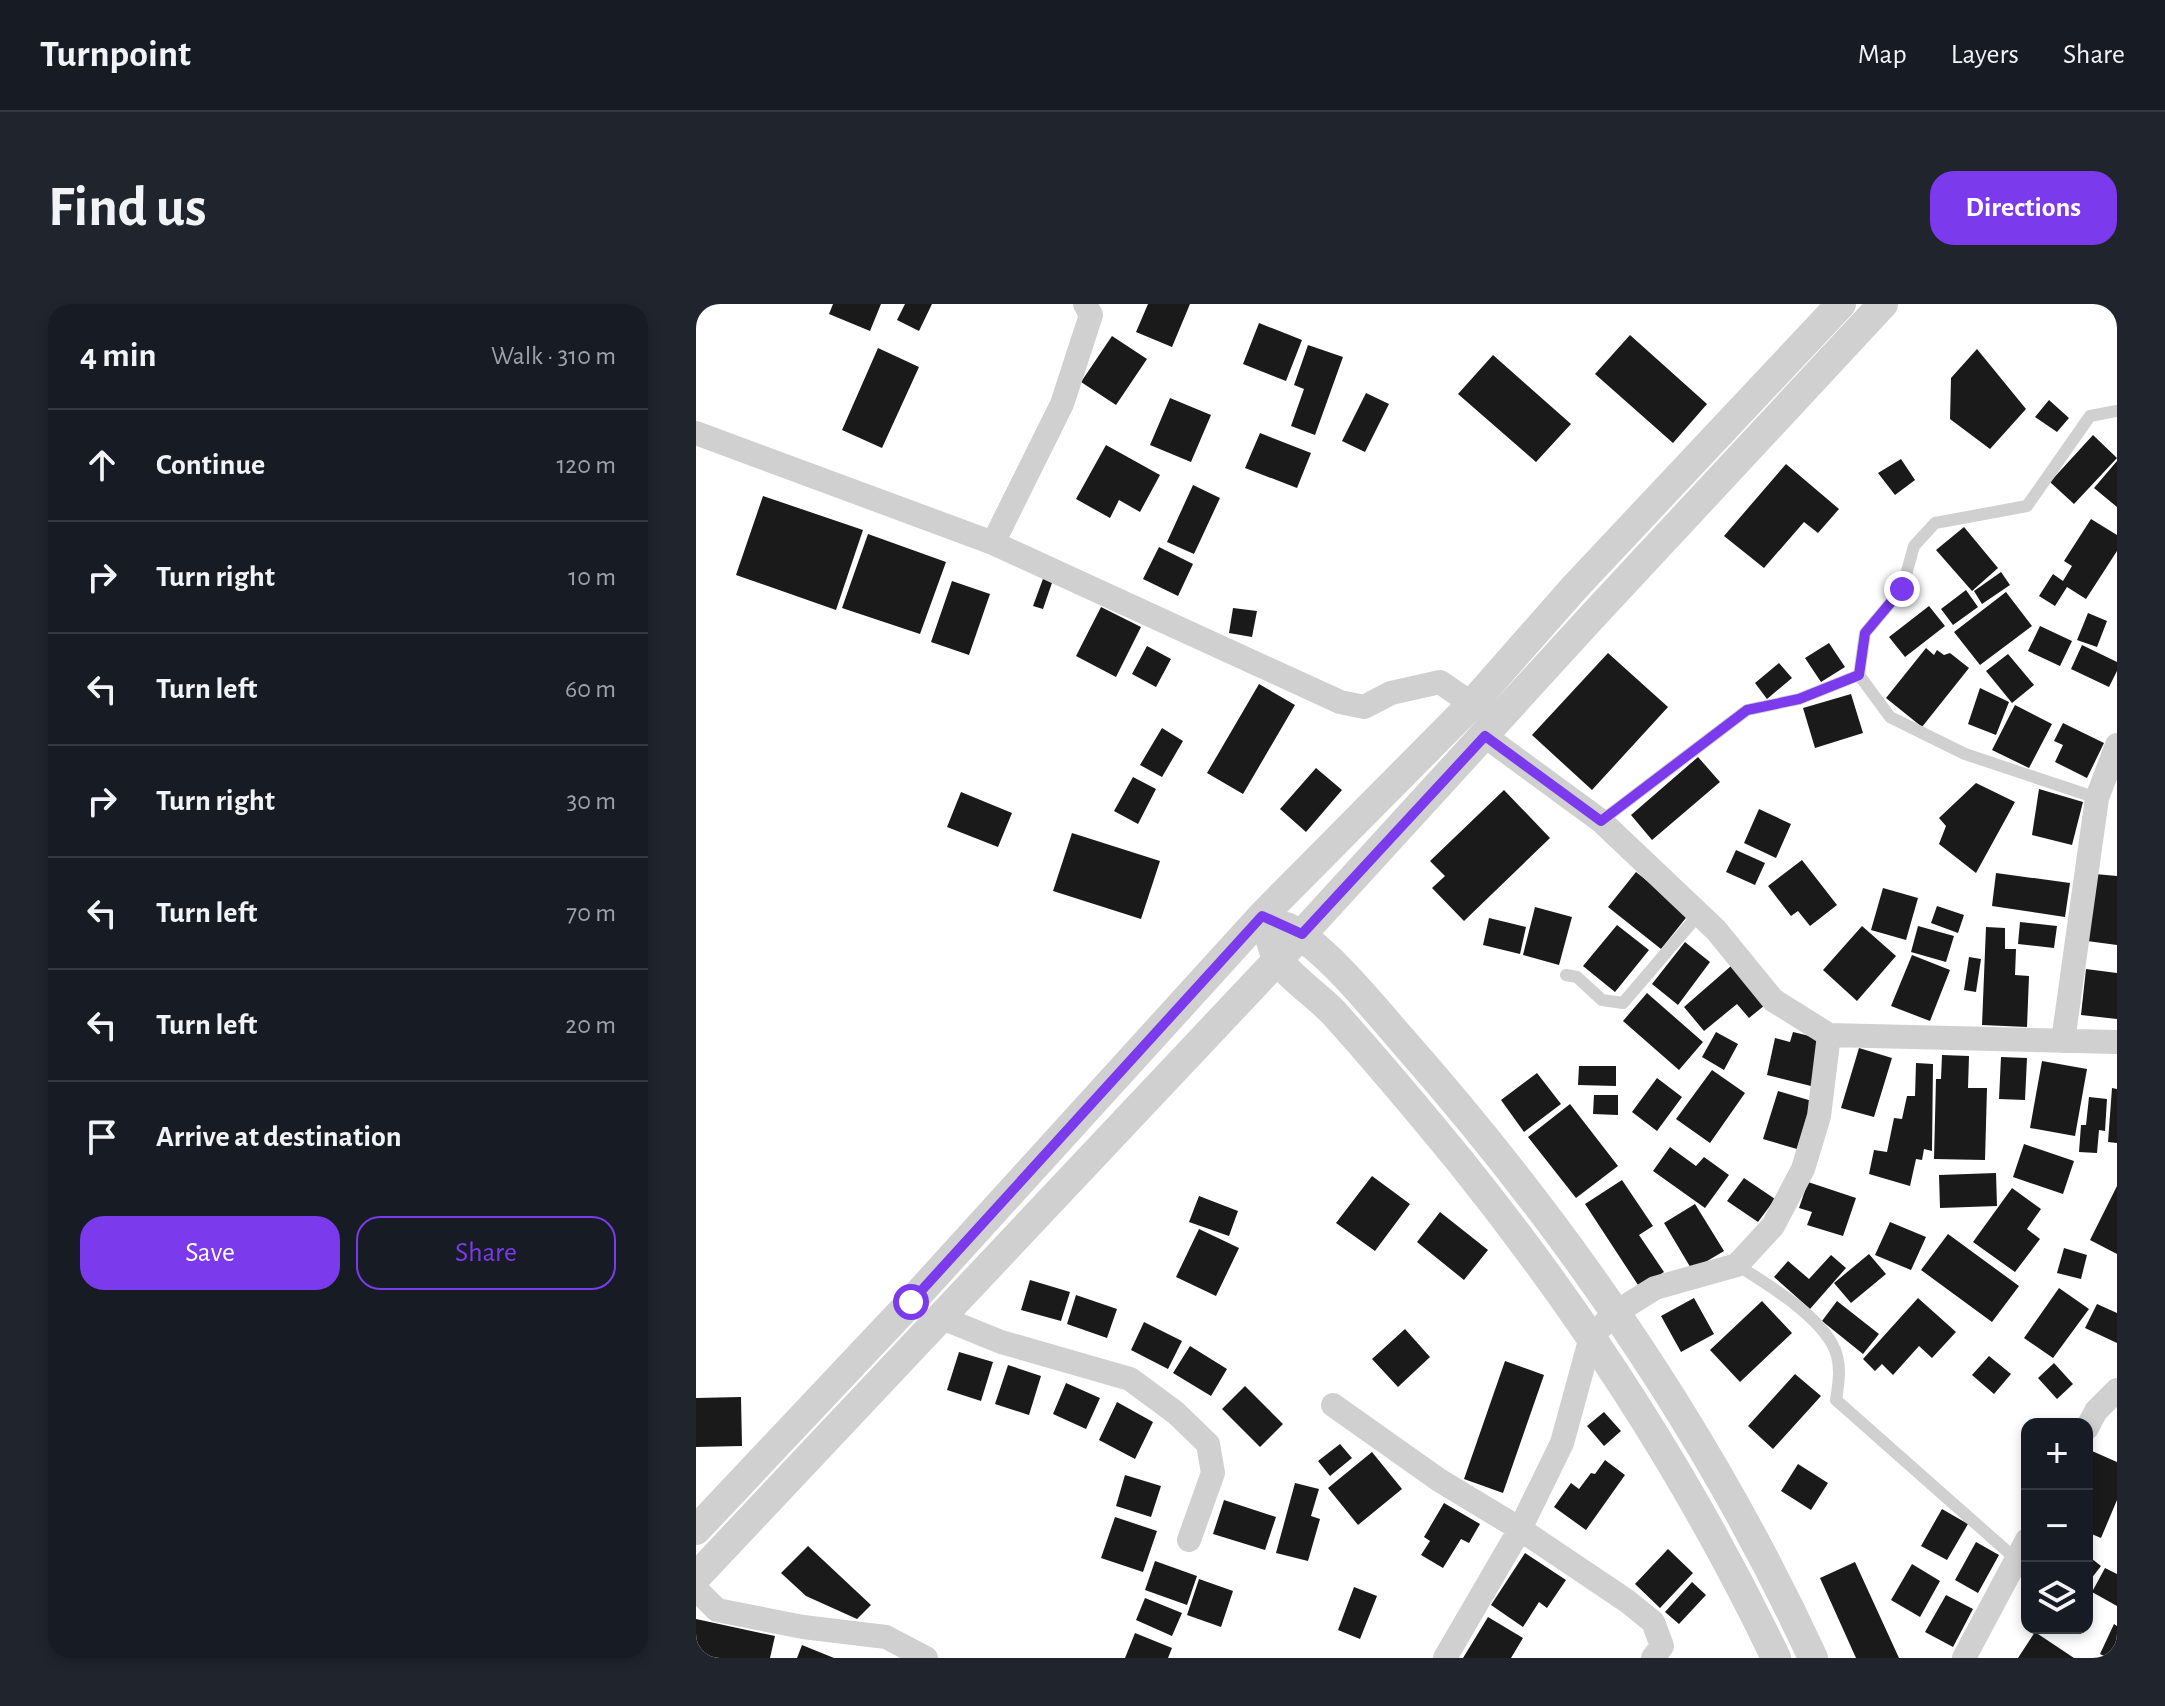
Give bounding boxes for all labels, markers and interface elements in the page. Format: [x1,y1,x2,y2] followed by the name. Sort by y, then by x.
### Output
[40,36,191,74] text: Turnpoint
[1858,41,1907,69] text: Map
[1951,41,2019,69] text: Layers
[2063,41,2125,69] text: Share
[1930,171,2117,245] button: Directions
[48,180,206,236] text: Find us
[80,339,157,373] text: 4 min
[491,343,616,369] text: Walk · 310 m
[80,443,124,487] icon: ahead
[156,450,265,480] text: Continue
[556,452,616,478] text: 120 m
[80,555,124,599] icon: right
[156,562,275,592] text: Turn right
[568,564,616,590] text: 10 m
[1884,571,1920,607] route end
[80,667,124,711] icon: left
[156,674,257,704] text: Turn left
[565,676,616,702] text: 60 m
[80,779,124,823] icon: right
[156,786,275,816] text: Turn right
[566,788,616,814] text: 30 m
[80,891,124,935] icon: left
[156,898,257,928] text: Turn left
[566,900,616,926] text: 70 m
[80,1003,124,1047] icon: left
[156,1010,257,1040] text: Turn left
[565,1012,616,1038] text: 20 m
[80,1115,124,1159] icon: arrive
[156,1122,402,1152] text: Arrive at destination
[80,1216,340,1290] button: Save
[356,1216,616,1290] button: Share
[893,1284,929,1320] route start
[2021,1418,2093,1634] map controls
[2021,1418,2093,1490] button: +
[2021,1490,2093,1562] button: −
[2021,1562,2093,1634] button: layers

